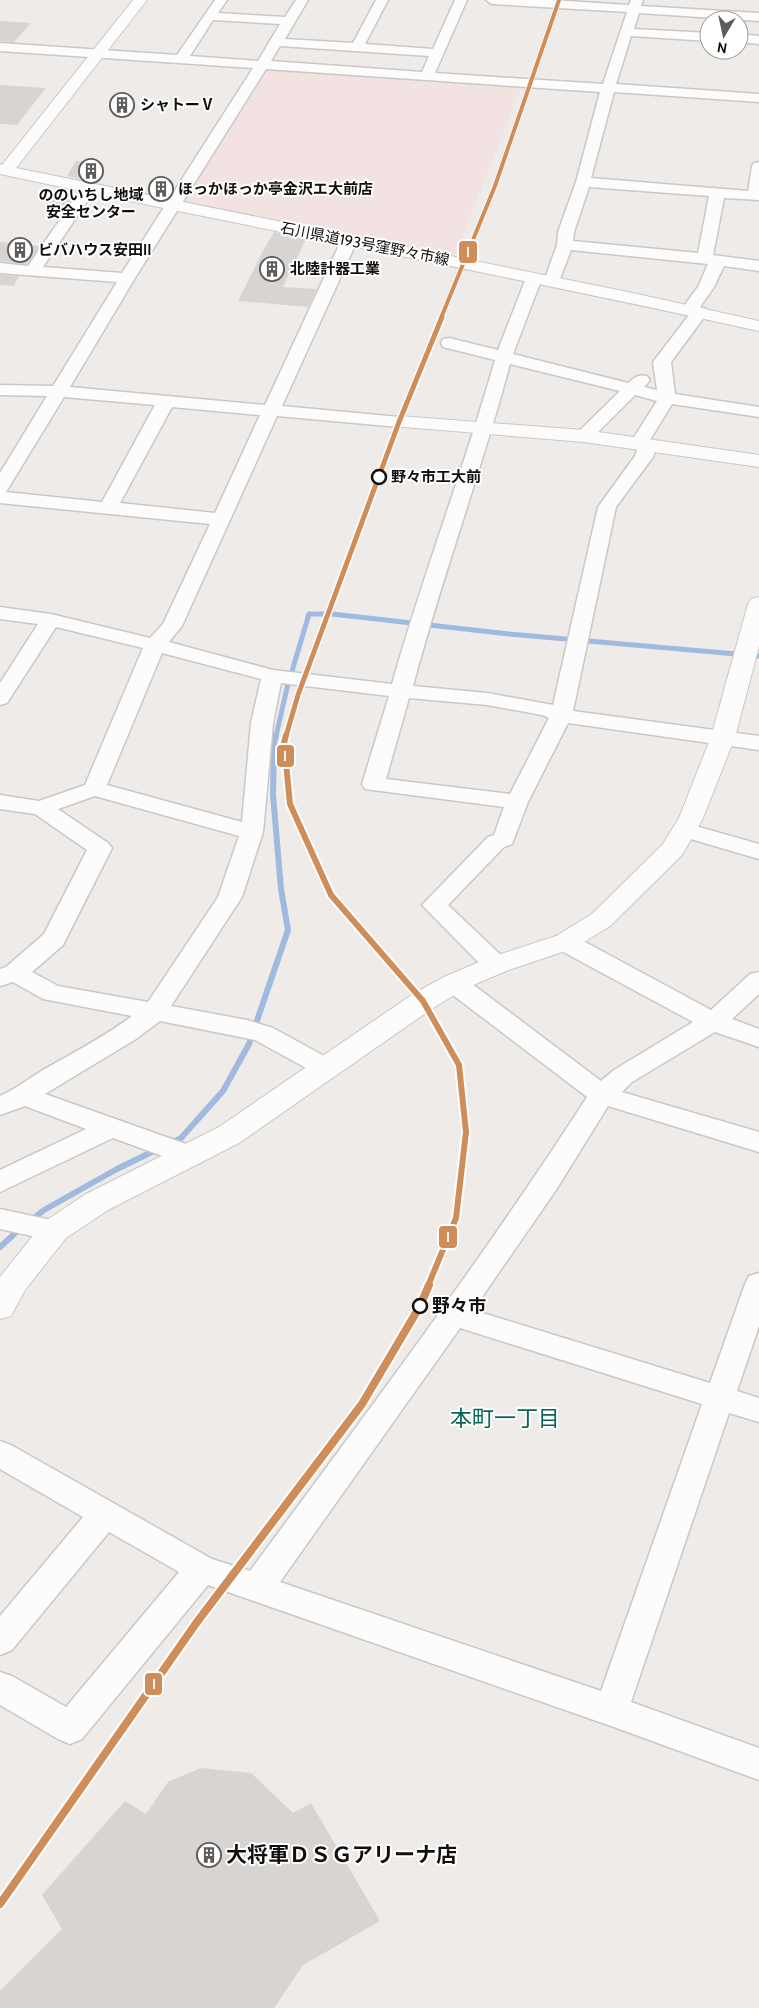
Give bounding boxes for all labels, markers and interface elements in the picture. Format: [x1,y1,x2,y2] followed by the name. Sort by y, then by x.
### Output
[699,10,749,60] north arrow
[716,38,728,58] text: N
[109,92,135,118] building icon: シャトーⅤ
[140,96,215,114] place label: シャトーⅤ
[78,158,104,184] building icon: ののいちし地域 安全センター
[148,176,174,202] building icon: ほっかほっか亭金沢エ大前店
[178,180,373,198] place label: ほっかほっか亭金沢エ大前店
[38,186,144,221] place label: ののいちし地域 安全センター
[279,219,451,269] street label: 石川県道193号窪野々市線
[7,237,33,263] building icon: ビバハウス安田II
[458,240,478,264] line badge: I
[38,241,151,259] place label: ビバハウス安田II
[466,243,470,261] text: I
[259,256,285,282] building icon: 北陸計器工業
[290,260,380,278] place label: 北陸計器工業
[391,468,481,486] place label: 野々市工大前
[371,469,387,485] marker: 野々市工大前
[276,744,295,768] line badge: I
[283,747,287,765] text: I
[438,1225,458,1249] line badge: I
[446,1228,450,1246] text: I
[432,1295,486,1317] place label: 野々市
[412,1298,428,1314] marker: 野々市
[450,1405,560,1432] district label: 本町一丁目
[144,1672,163,1696] line badge: I
[152,1675,156,1693] text: I
[196,1842,222,1868] building icon: 大将軍ＤＳＧアリーナ店
[226,1842,457,1867] place label: 大将軍ＤＳＧアリーナ店

